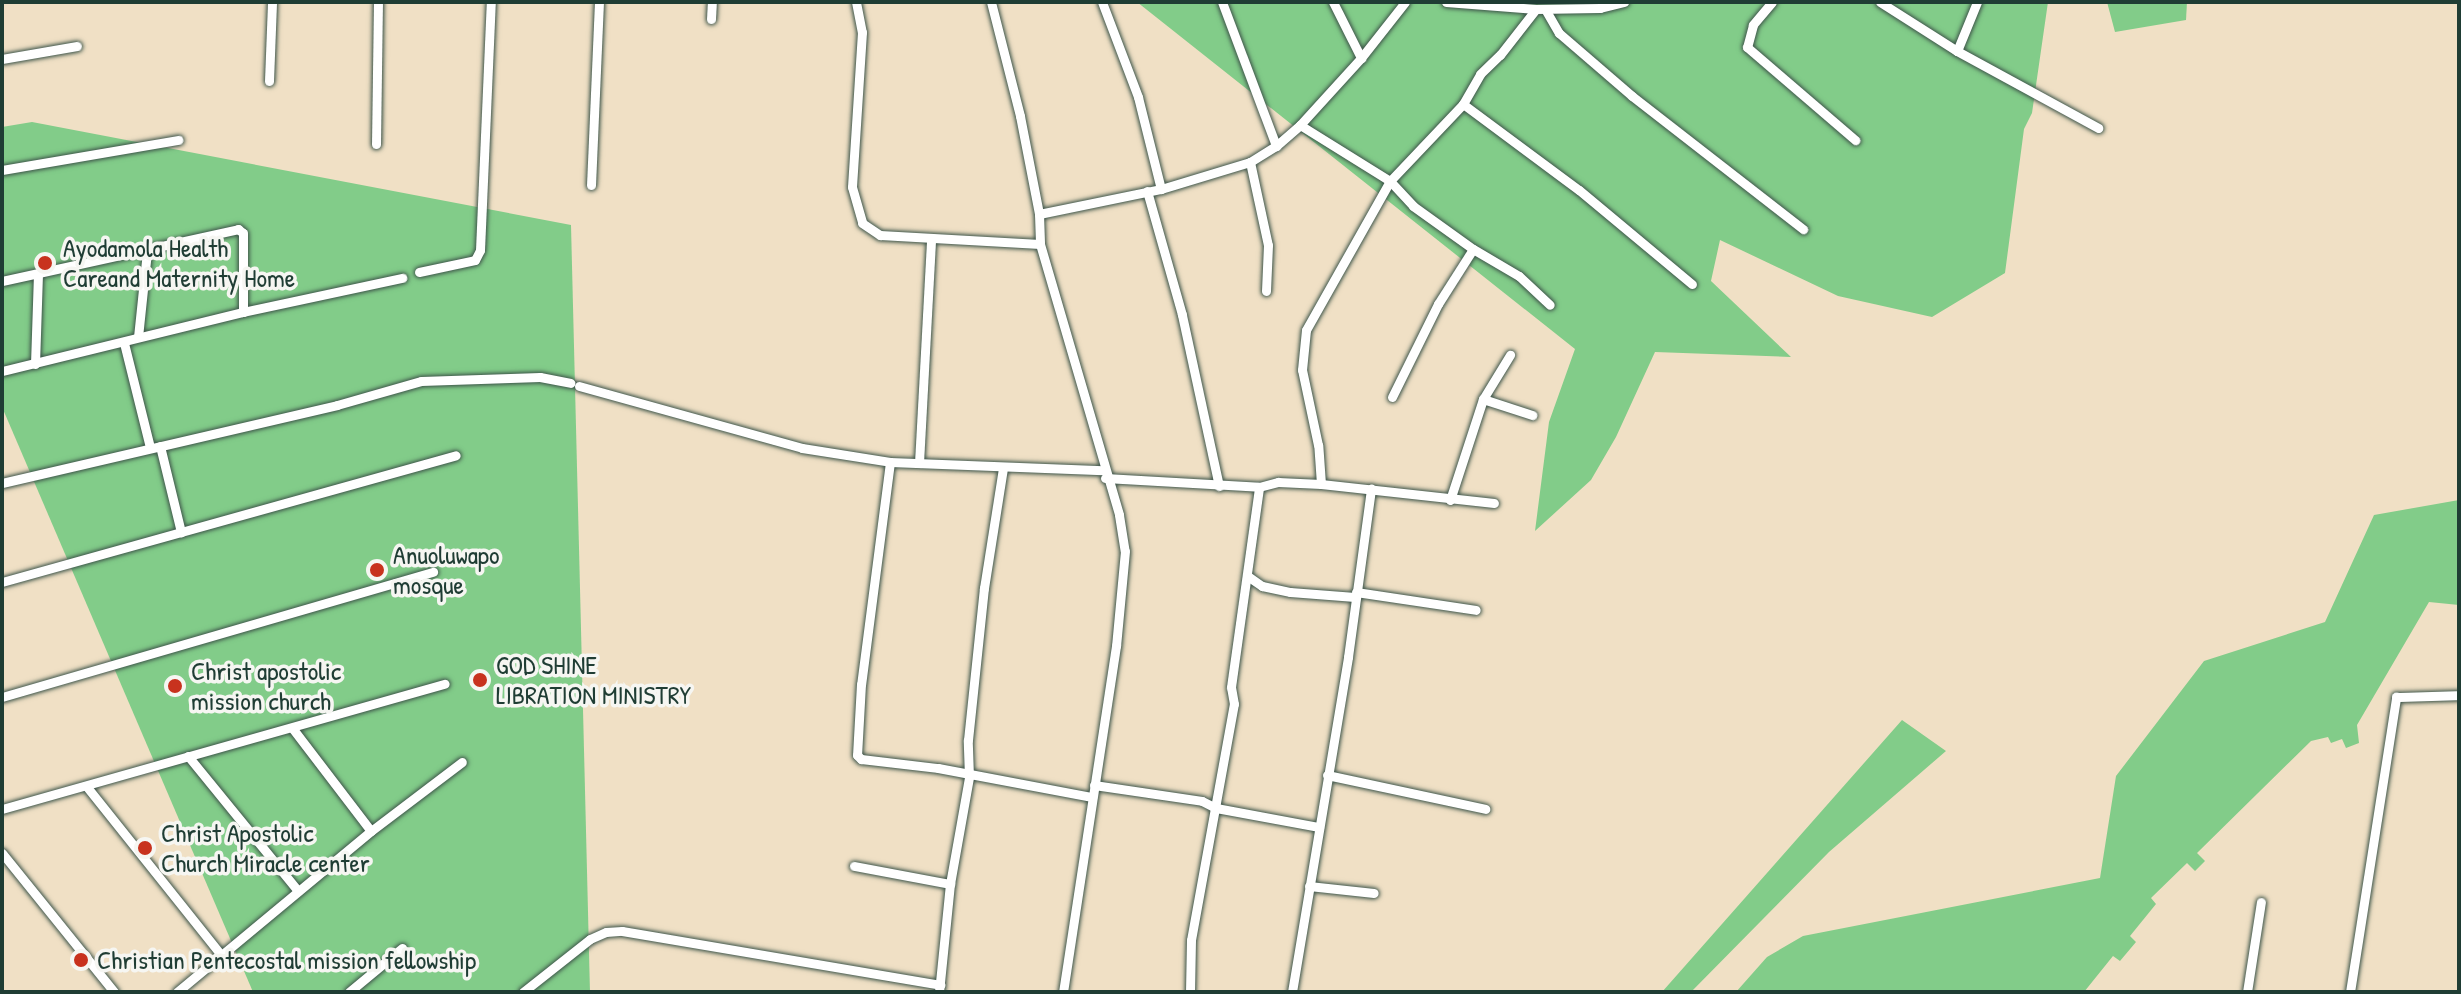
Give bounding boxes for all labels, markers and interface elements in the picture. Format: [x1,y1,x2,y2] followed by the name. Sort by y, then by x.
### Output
[63,232,295,294] place label: Ayodamola Health Careand Maternity Home
[34,252,56,274] marker: Ayodamola Health Careand Maternity Home
[393,539,499,600] place label: Anuoluwapo mosque
[368,561,386,579] marker: Anuoluwapo mosque
[496,649,691,710] place label: GOD SHINE LIBRATION MINISTRY
[191,655,341,716] place label: Christ apostolic mission church
[471,671,489,689] marker: GOD SHINE LIBRATION MINISTRY
[166,677,184,695] marker: Christ apostolic mission church
[161,817,370,878] place label: Christ Apostolic Church Miracle center
[136,839,154,857] marker: Christ Apostolic Church Miracle center
[97,944,476,976] place label: Christian Pentecostal mission fellowship
[72,951,90,969] marker: Christian Pentecostal mission fellowship

